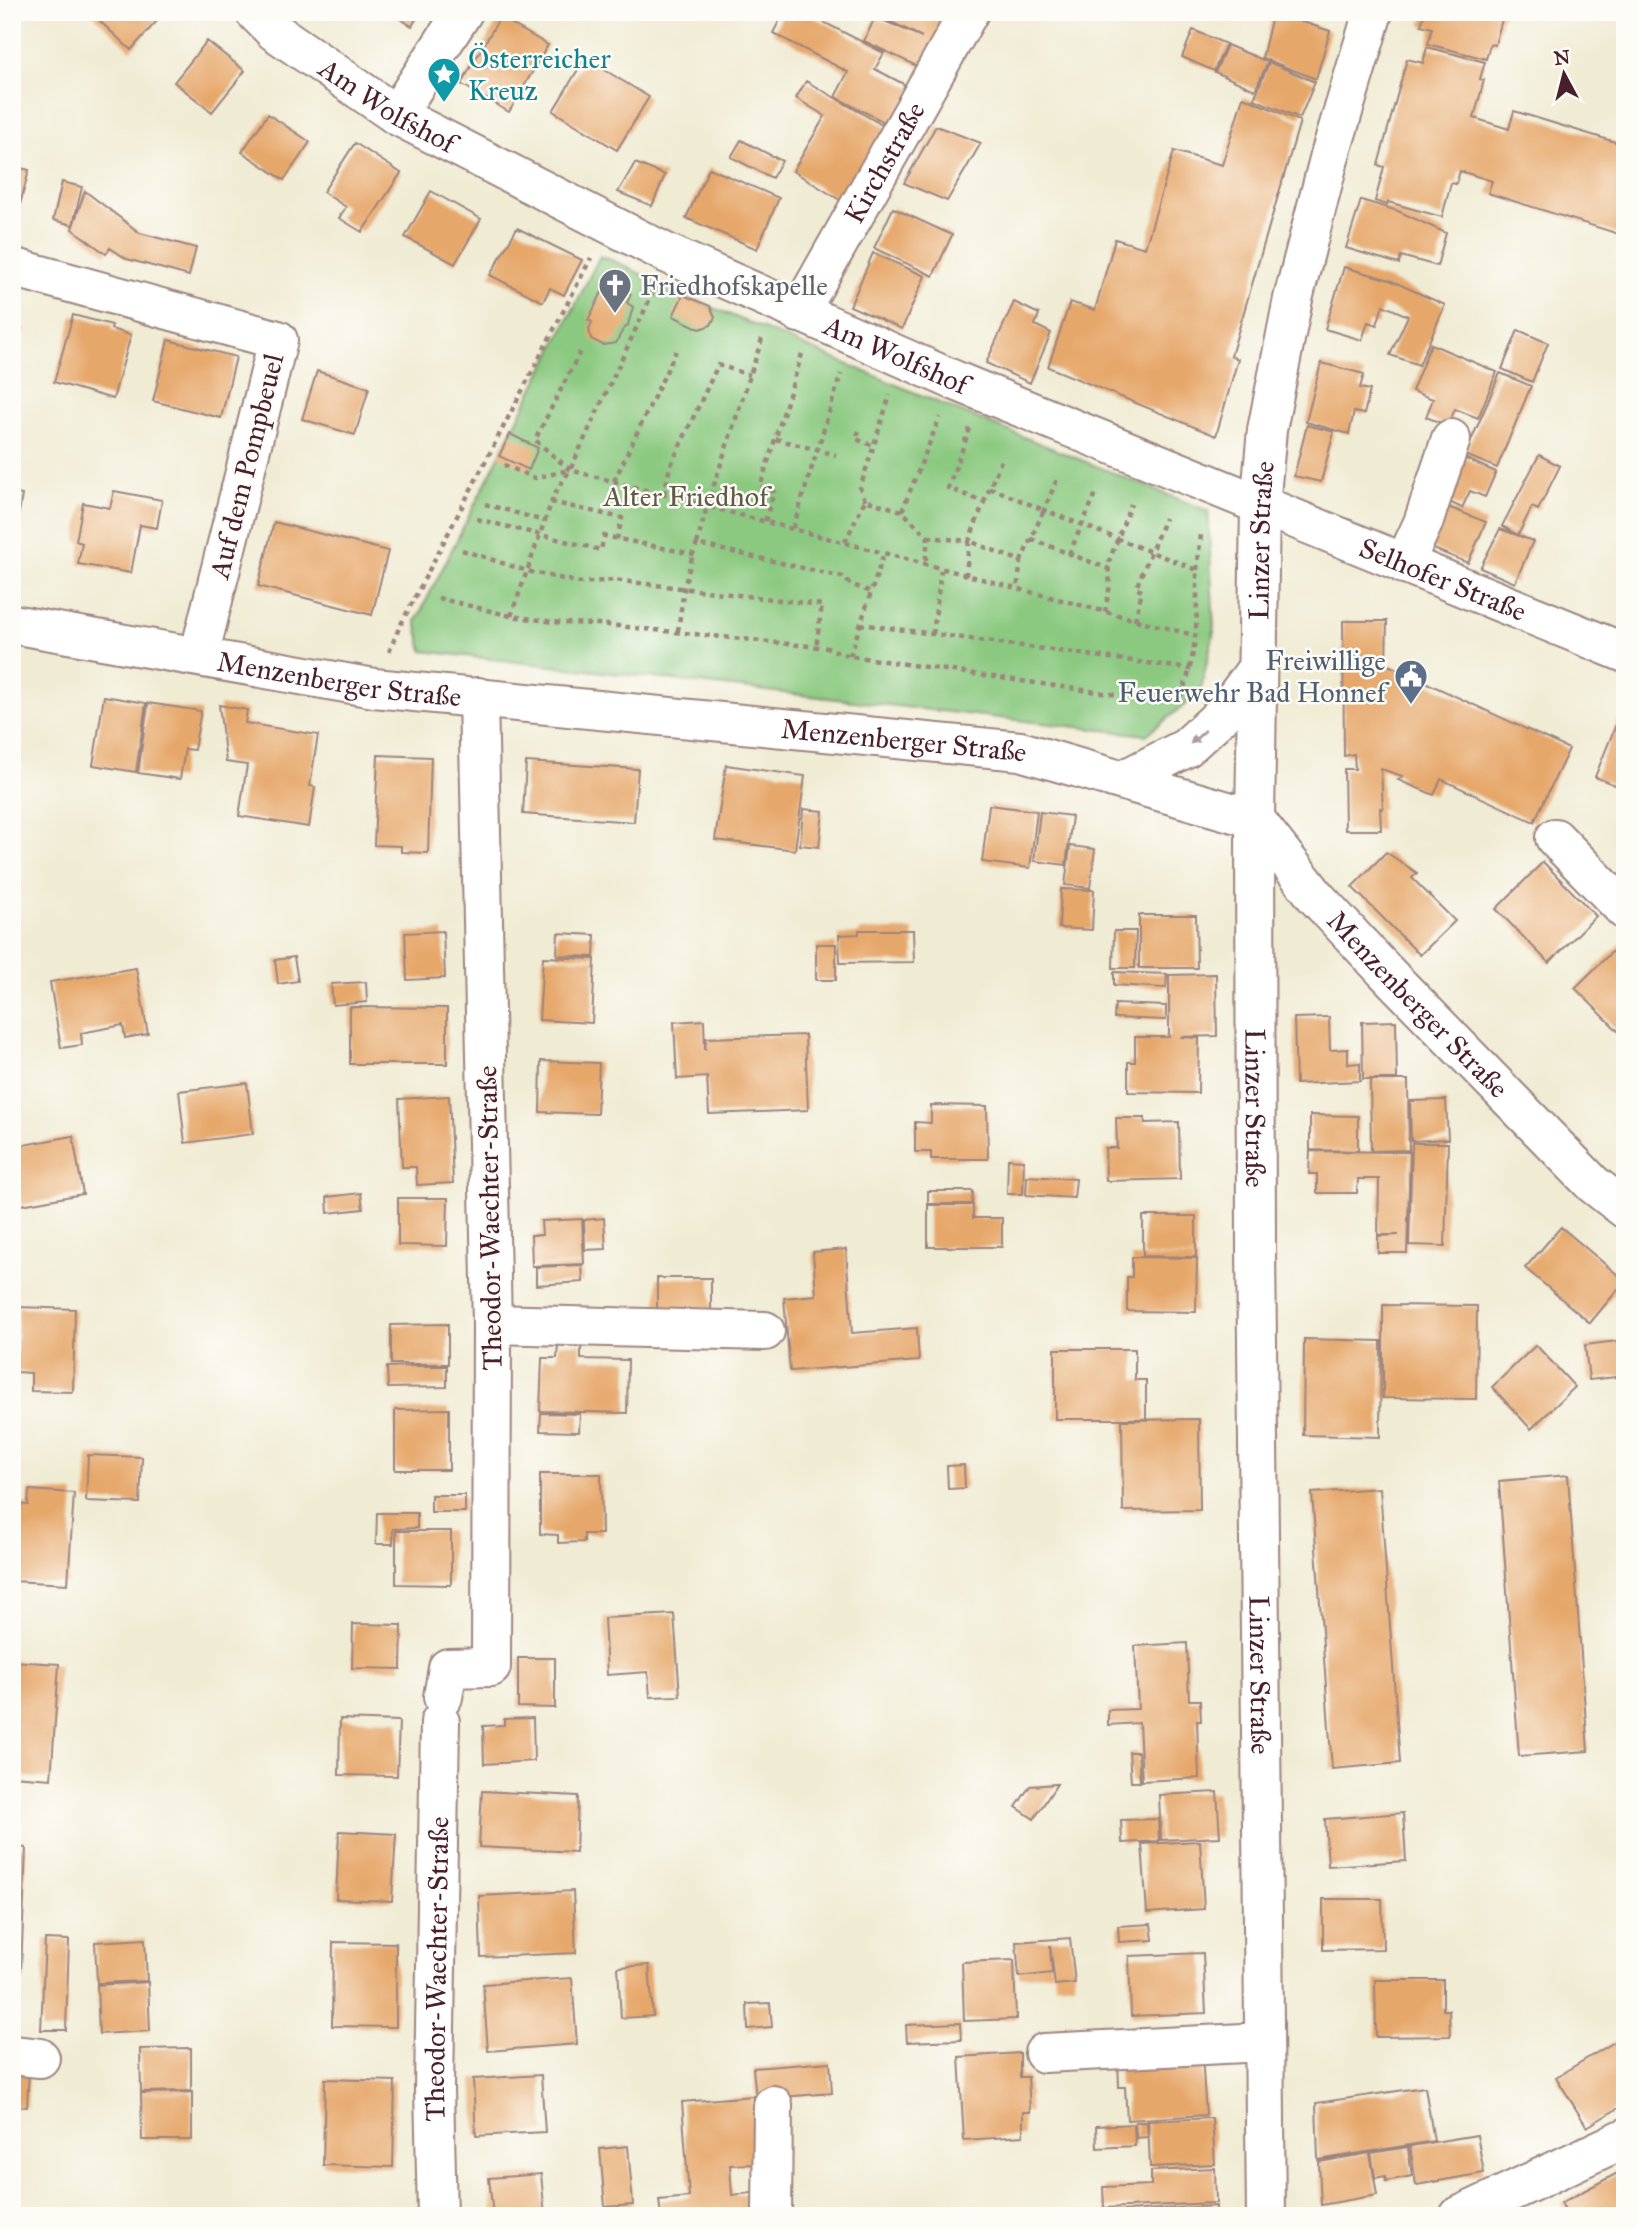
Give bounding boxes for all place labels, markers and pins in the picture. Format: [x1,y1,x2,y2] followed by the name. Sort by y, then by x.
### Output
[468,41,611,108] place label: Österreicher Kreuz
[425,55,463,104] place icon: Österreicher Kreuz
[596,266,634,315] church icon: Friedhofskapelle
[640,268,828,303] place label: Friedhofskapelle
[1118,643,1391,710] place label: Freiwillige Feuerwehr Bad Honnef
[1392,657,1430,706] public building icon: Freiwillige Feuerwehr Bad Honnef

